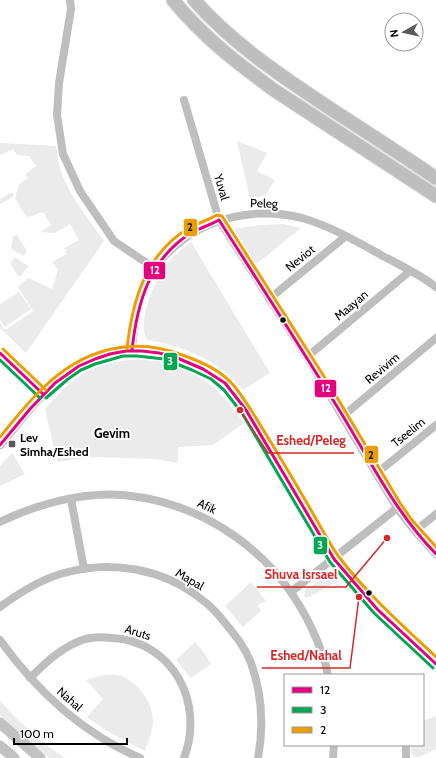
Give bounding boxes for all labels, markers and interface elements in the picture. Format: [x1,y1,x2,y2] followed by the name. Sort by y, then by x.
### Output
[384,12,424,52] north arrow
[387,29,402,38] text: N
[211,171,233,202] street label: Yuval
[250,195,279,211] street label: Peleg
[183,218,198,237] line badge: 2
[187,220,193,234] text: 2
[282,242,318,274] street label: Neviot
[143,261,166,280] line badge: 12
[150,263,160,277] text: 12
[331,286,371,323] street label: Maayan
[278,315,288,325] unlabelled marker
[362,349,402,387] street label: Revivim
[163,352,178,371] line badge: 3
[167,354,173,368] text: 3
[314,379,337,398] line badge: 12
[321,381,331,395] text: 12
[388,414,428,450] street label: Tseelim
[94,425,130,441] district label: Gevim
[268,428,354,453] callout: Eshed/Peleg
[20,430,89,459] place label: Lev Simha/Eshed
[276,432,346,448] text: Eshed/Peleg
[7,439,17,449] marker: Lev Simha/Eshed
[364,445,379,464] line badge: 2
[368,448,374,462] text: 2
[195,495,219,517] street label: Afik
[313,536,328,555] line badge: 3
[317,538,323,552] text: 3
[257,562,346,587] callout: Shuva Isrsael
[173,565,207,593] street label: Mapal
[265,566,338,582] text: Shuva Isrsael
[364,588,374,598] unlabelled marker
[123,621,153,643] street label: Aruts
[262,643,350,668] callout: Eshed/Nahal
[270,647,342,663] text: Eshed/Nahal
[284,674,424,746] legend
[320,682,330,697] text: 12
[54,684,86,714] street label: Nahal
[320,702,327,717] text: 3
[14,720,127,746] scale bar
[320,722,326,737] text: 2
[20,726,54,741] text: 100 m

